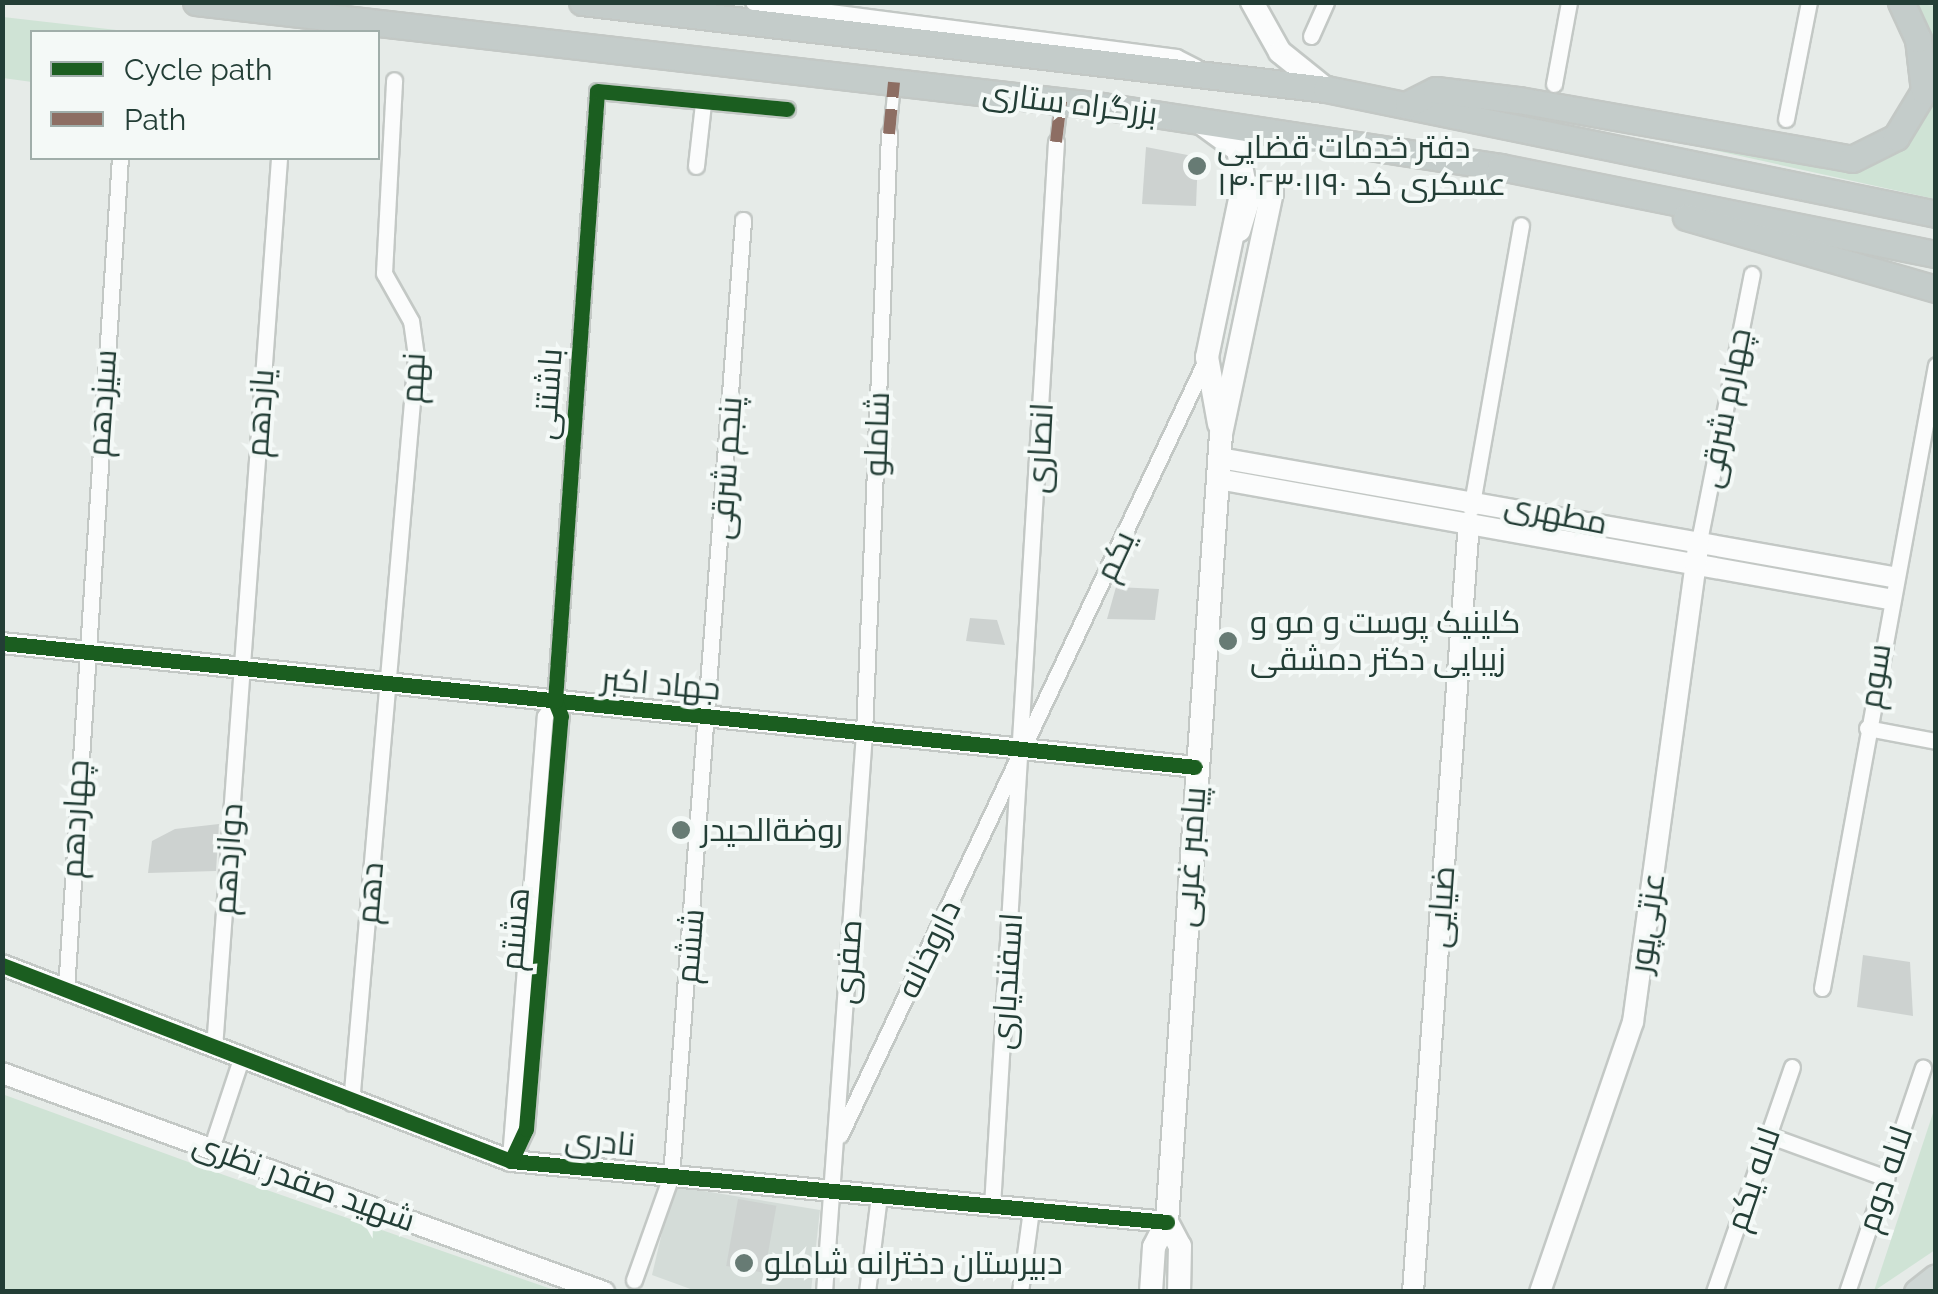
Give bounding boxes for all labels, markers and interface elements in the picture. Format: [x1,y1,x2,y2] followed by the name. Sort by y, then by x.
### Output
[30,30,380,160] legend
[124,52,272,87] text: Cycle path
[981,73,1159,133] street label: بزرگراه ستاری
[124,102,186,137] text: Path
[1217,129,1506,204] place label: دفتر خدمات قضایی عسکری کد ۱۴۰۲۳۰۱۱۹۰
[1186,155,1208,177] marker: دفتر خدمات قضایی عسکری کد ۱۴۰۲۳۰۱۱۹۰
[1691,325,1759,491] street label: چهارم شرقی
[526,347,570,441] street label: باشتنی
[79,348,125,458] street label: سیزدهم
[392,352,434,404] street label: نهم
[238,368,282,458] street label: یازدهم
[856,391,898,477] street label: شاملو
[702,395,750,541] street label: پنجم شرقی
[1018,402,1062,494] street label: انصاری
[1501,485,1611,543] street label: مطهری
[1087,525,1143,587] street label: یکم
[1250,604,1520,679] place label: کلینیک پوست و مو و زیبایی دکتر دمشقی
[1215,628,1241,654] marker: کلینیک پوست و مو و زیبایی دکتر دمشقی
[1851,641,1899,711] street label: سوم
[600,660,722,708] street label: جهاد اکبر
[53,759,97,879] street label: چهاردهم
[1166,786,1214,928] street label: پیامبر غربی
[205,802,251,916] street label: دوازدهم
[701,811,843,849] place label: روضةالحیدر
[670,819,692,841] marker: روضةالحیدر
[348,860,392,926] street label: دهم
[1419,865,1463,949] street label: ضیایی
[1621,870,1673,976] street label: عزتی‌پور
[492,886,538,972] street label: هشتم
[889,894,969,1004] street label: داروخانه
[668,907,712,985] street label: ششم
[983,911,1031,1051] street label: اسفندیاری
[826,918,870,1006] street label: صفری
[563,1120,637,1164] street label: نادری
[1849,1121,1921,1237] street label: لاله دوم
[1717,1122,1789,1236] street label: لاله یکم
[188,1124,420,1240] street label: شهید صفدر نظری
[764,1244,1063,1282] place label: دبیرستان دخترانه شاملو
[733,1252,755,1274] marker: دبیرستان دخترانه شاملو

